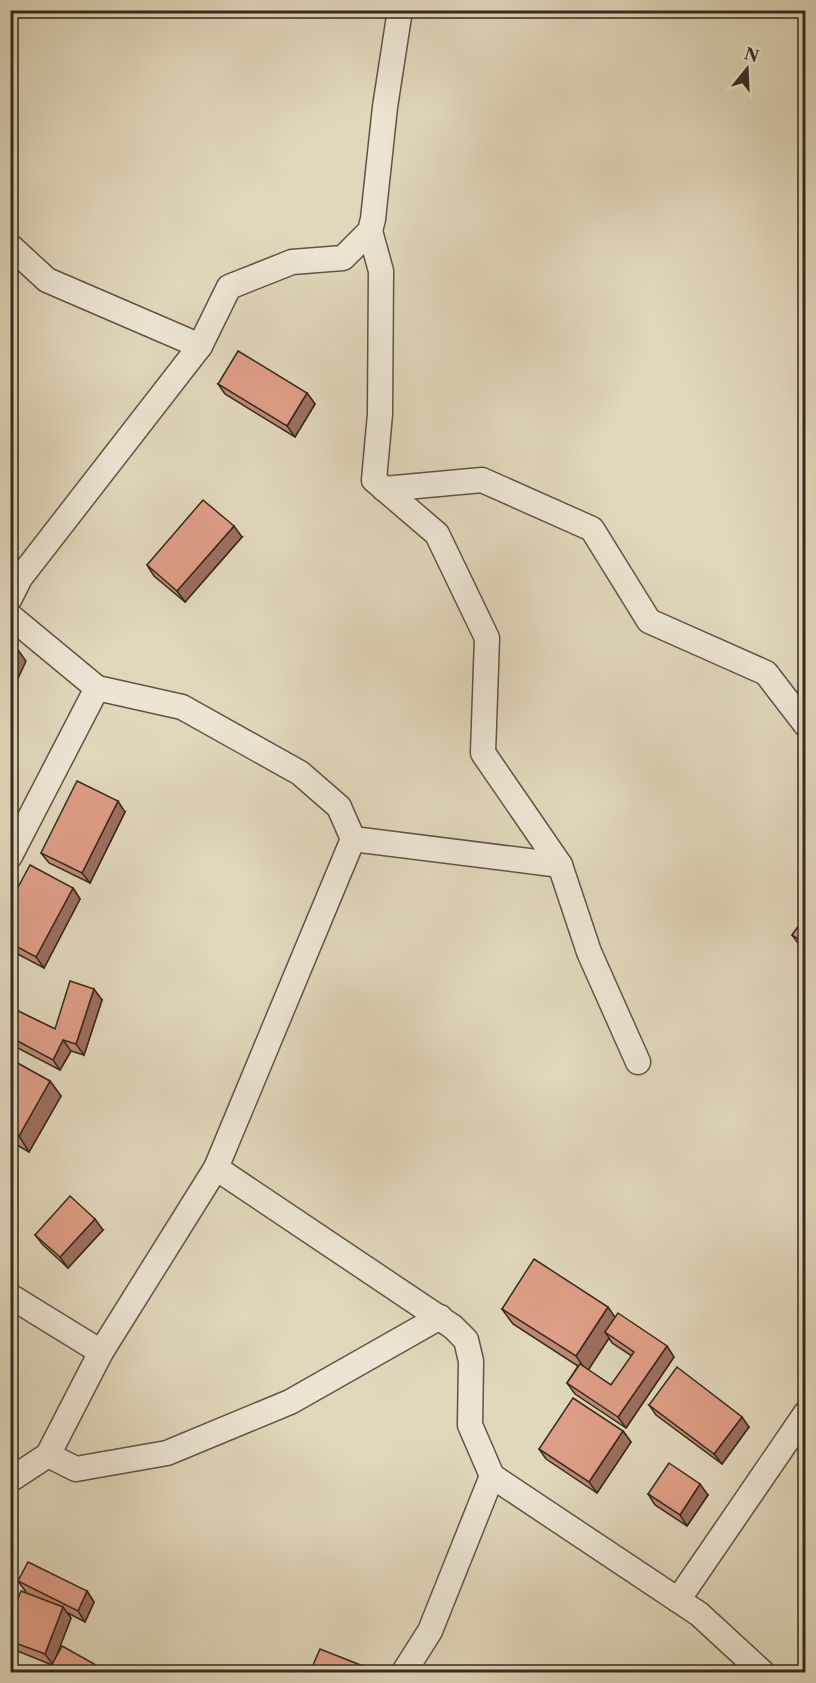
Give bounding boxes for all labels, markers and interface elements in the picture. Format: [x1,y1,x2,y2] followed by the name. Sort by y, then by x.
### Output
[717,39,777,99] north arrow
[742,43,761,66] text: N

